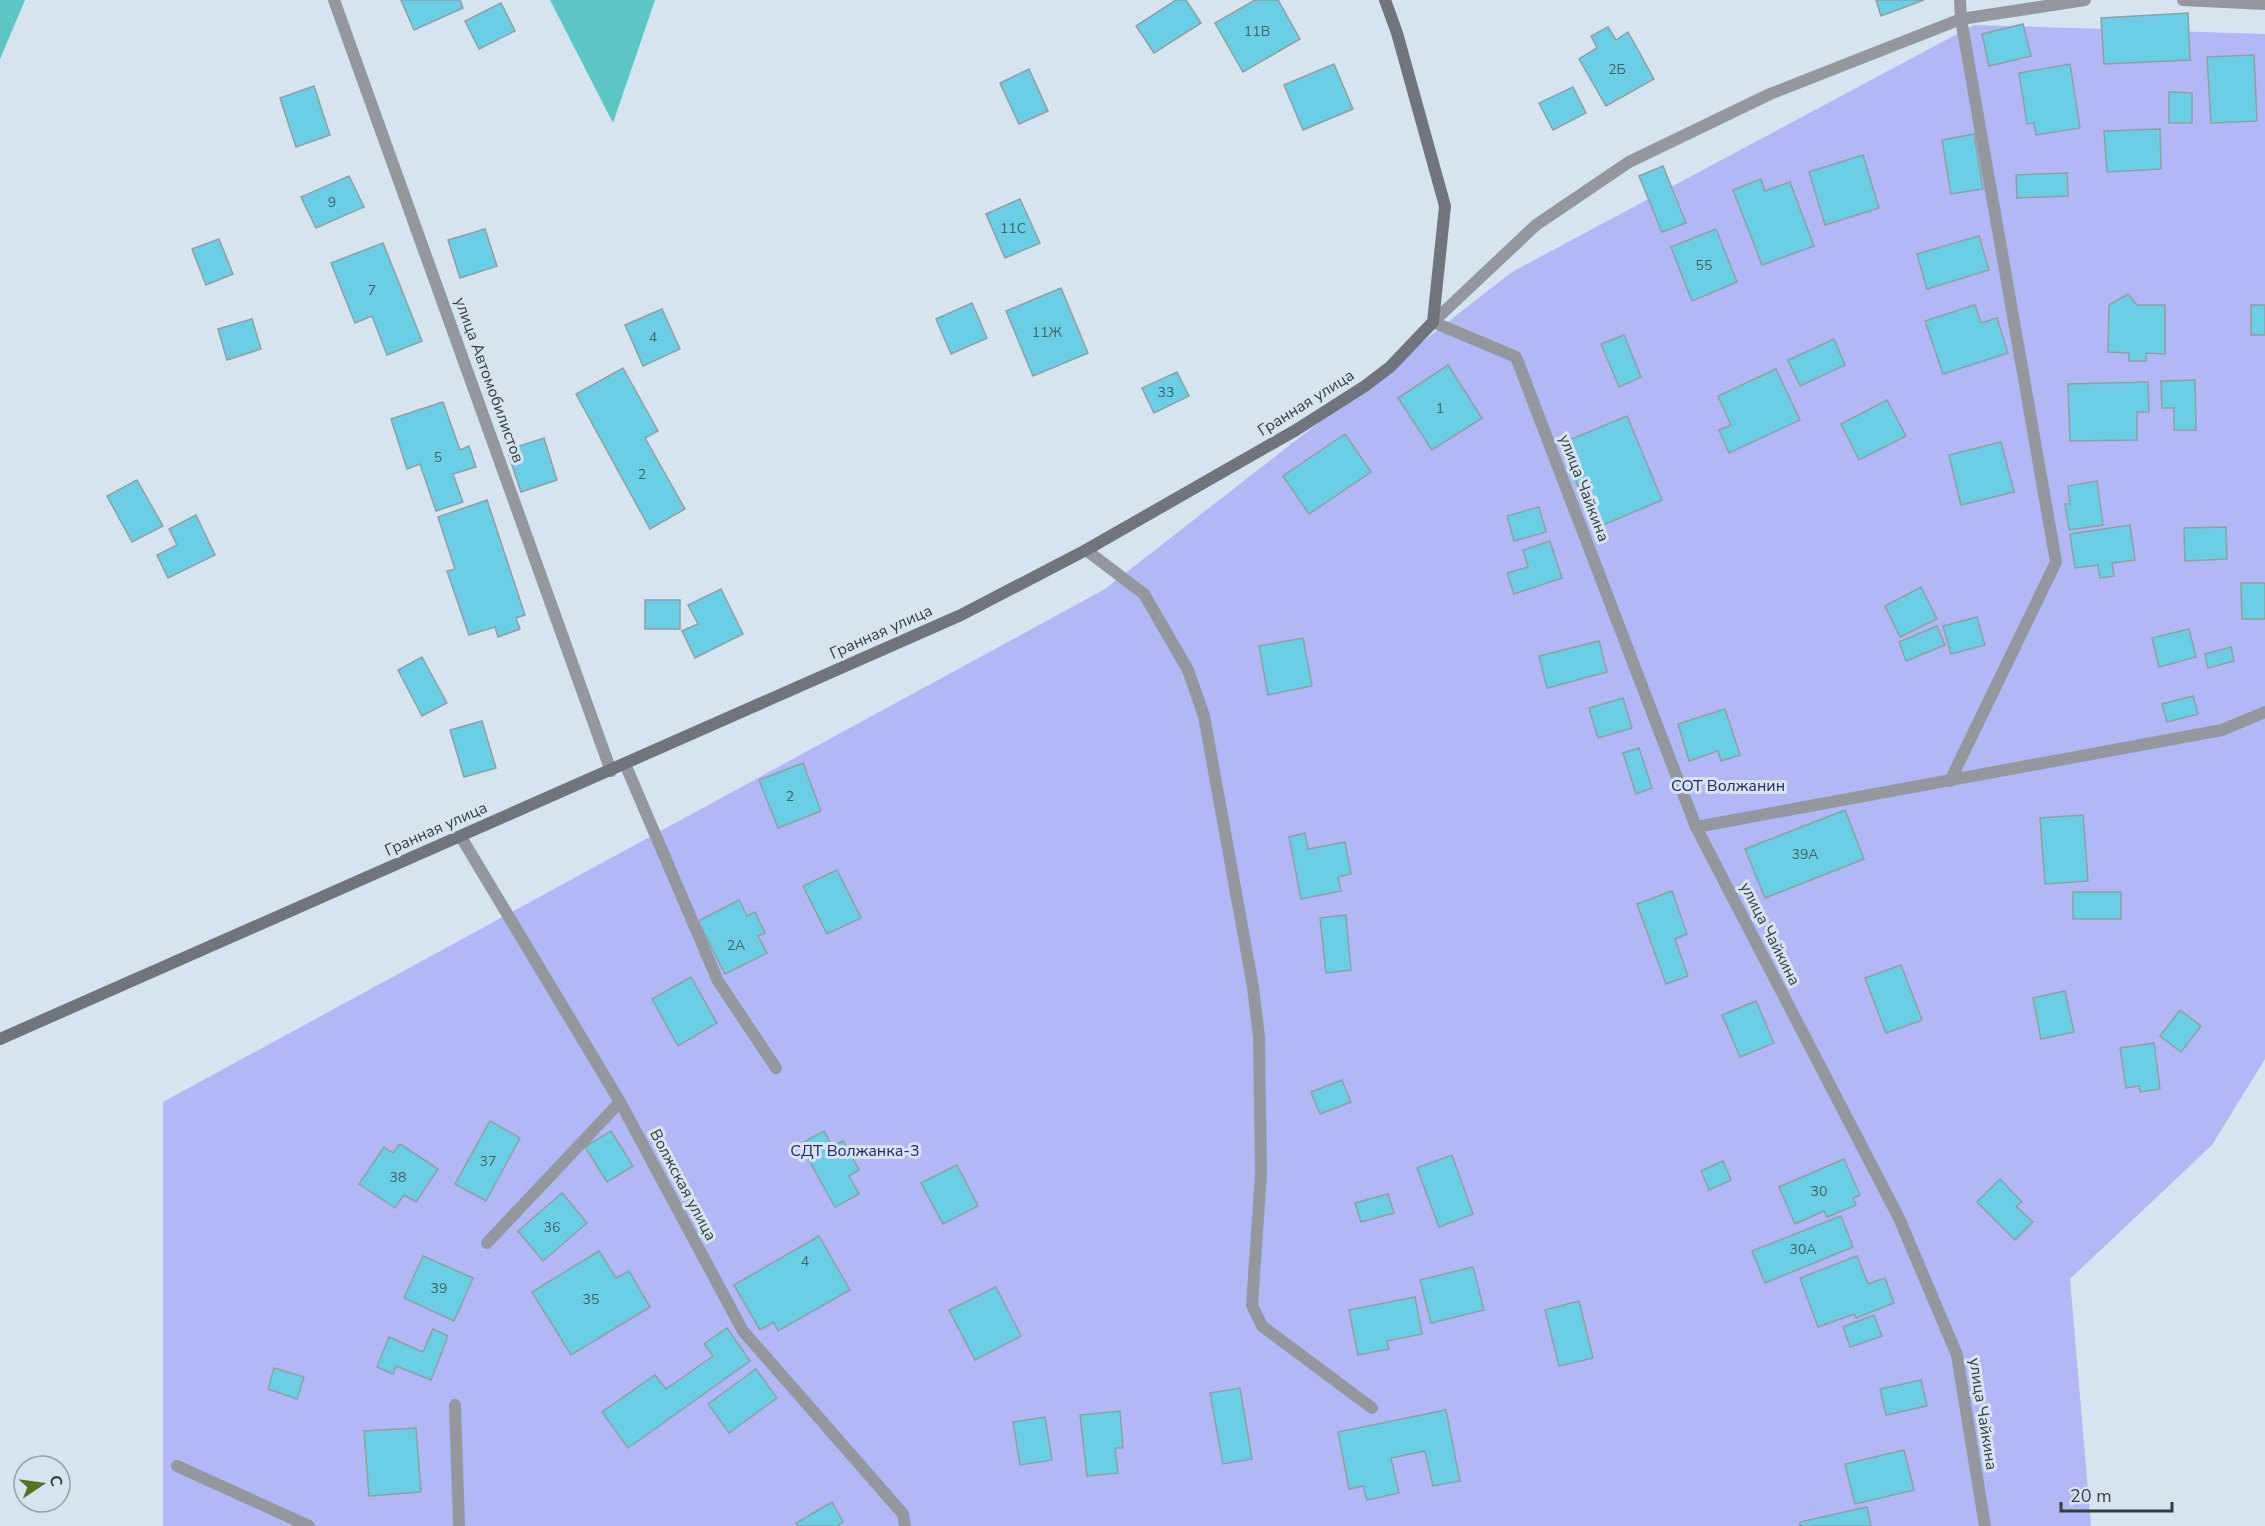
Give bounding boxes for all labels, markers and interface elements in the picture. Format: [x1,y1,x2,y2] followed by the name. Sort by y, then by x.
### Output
[1244,22,1270,41] house number: 11В
[1608,60,1626,79] house number: 2Б
[328,193,336,212] house number: 9
[1000,219,1026,238] house number: 11С
[1696,256,1712,275] house number: 55
[368,281,376,300] house number: 7
[449,294,529,466] street label: улица Автомобилистов
[1032,323,1063,342] house number: 11Ж
[649,328,657,347] house number: 4
[1253,364,1359,442] street label: Гранная улица
[1158,383,1174,402] house number: 33
[1436,399,1444,418] house number: 1
[1553,431,1615,545] street label: улица Чайкина
[434,448,442,467] house number: 5
[638,465,646,484] house number: 2
[826,600,936,664] street label: Гранная улица
[1671,775,1785,797] park label: СОТ Волжанин
[786,787,794,806] house number: 2
[381,797,491,861] street label: Гранная улица
[1791,845,1819,864] house number: 39А
[1734,879,1806,989] street label: улица Чайкина
[727,936,745,955] house number: 2А
[644,1125,722,1245] street label: Волжская улица
[790,1140,920,1162] park label: СДТ Волжанка-3
[480,1152,496,1171] house number: 37
[390,1168,406,1187] house number: 38
[1811,1182,1827,1201] house number: 30
[544,1218,560,1237] house number: 36
[1789,1240,1817,1259] house number: 30А
[801,1252,809,1271] house number: 4
[431,1279,447,1298] house number: 39
[583,1290,599,1309] house number: 35
[1963,1356,2003,1472] street label: улица Чайкина
[12,1454,72,1514] north arrow
[44,1473,68,1489] text: С
[2061,1475,2172,1513] scale bar
[2070,1484,2112,1508] text: 20 m

